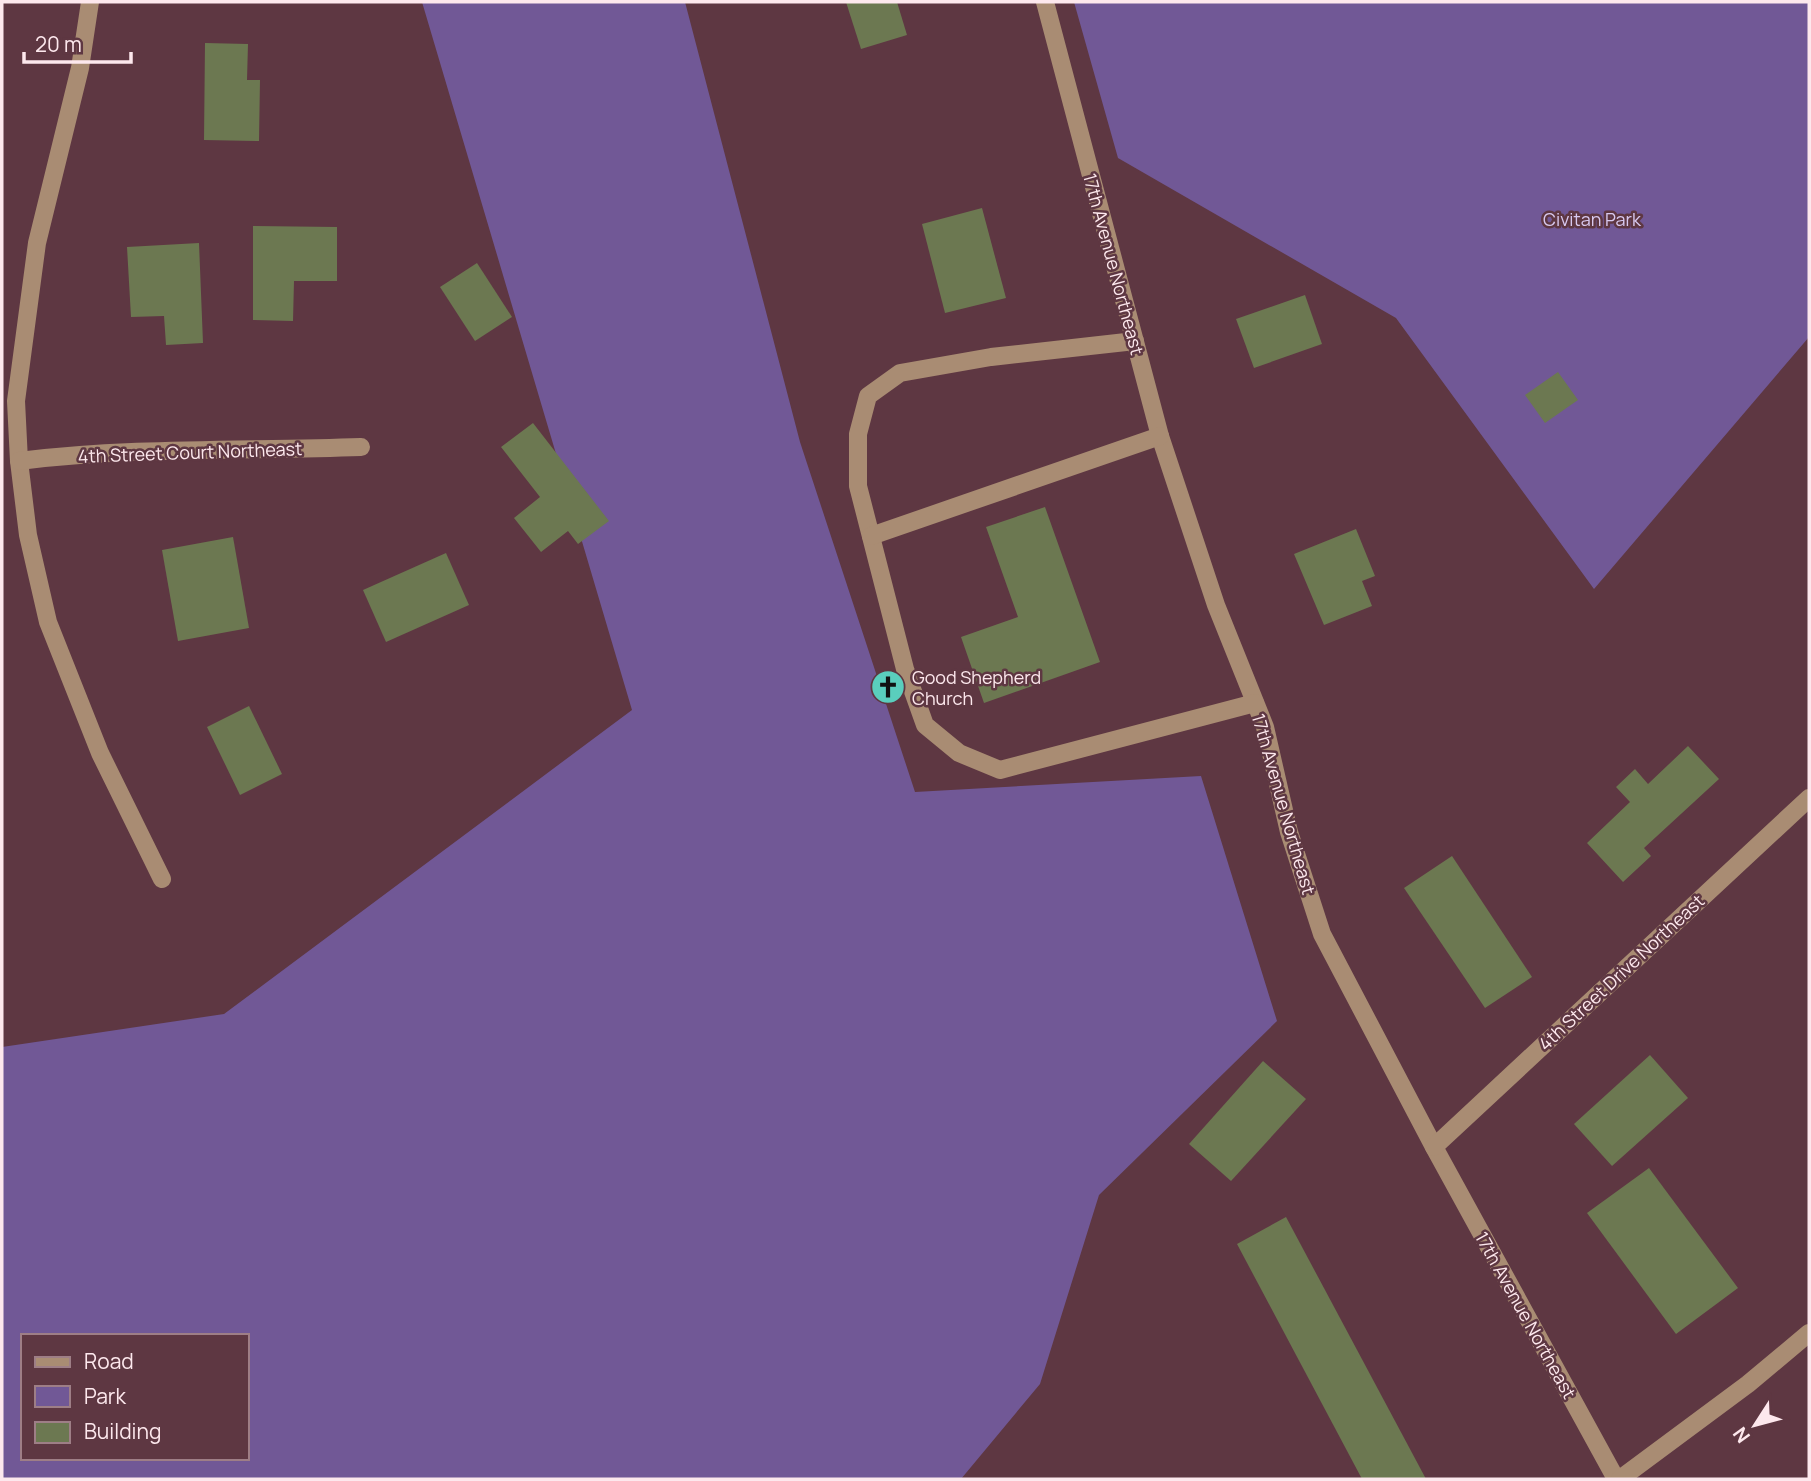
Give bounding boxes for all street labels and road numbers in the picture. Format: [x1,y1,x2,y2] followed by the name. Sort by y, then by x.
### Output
[1078,171,1150,357] street label: 17th Avenue Northeast
[77,436,303,468] street label: 4th Street Court Northeast
[1247,711,1321,897] street label: 17th Avenue Northeast
[1533,889,1709,1055] street label: 4th Street Drive Northeast
[1470,1227,1582,1403] street label: 17th Avenue Northeast

